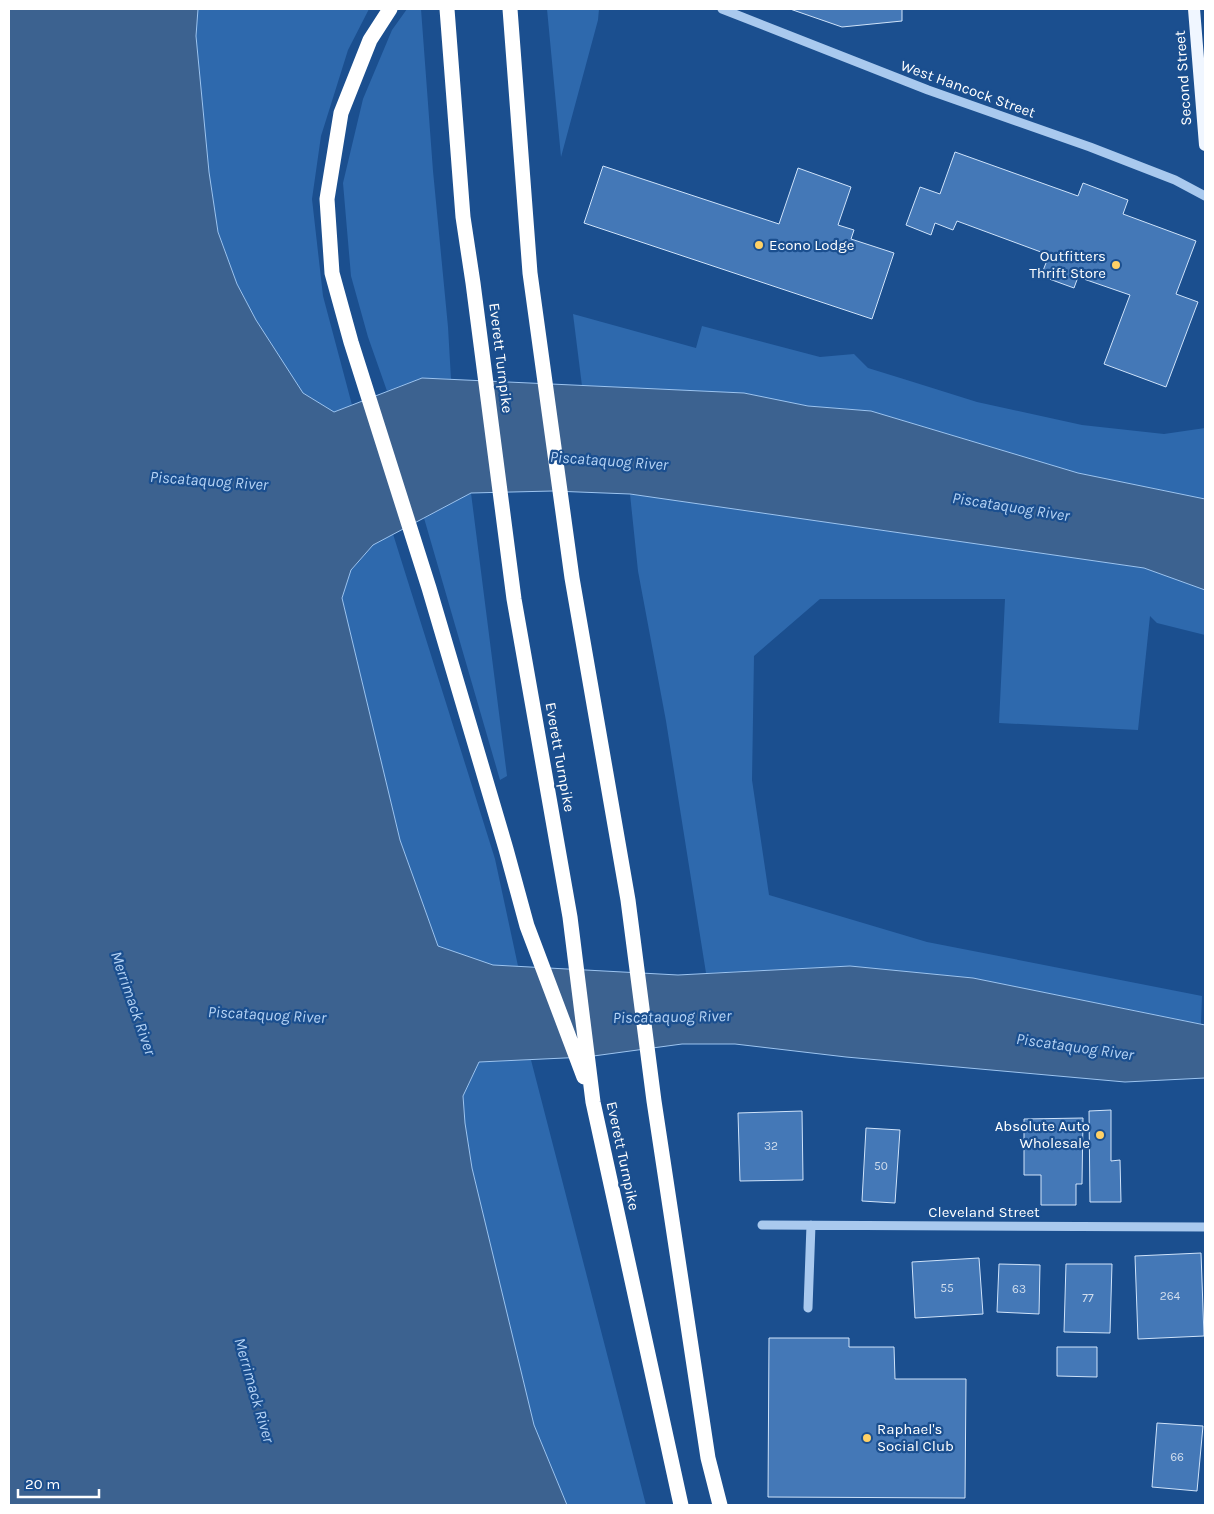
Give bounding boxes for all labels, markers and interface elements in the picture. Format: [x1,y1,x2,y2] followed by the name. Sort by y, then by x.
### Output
[1171,29,1195,126] street label: Second Street
[898,56,1038,122] street label: West Hancock Street
[769,236,854,254] place label: Econo Lodge
[753,239,765,251] marker: Econo Lodge
[1029,247,1106,282] place label: Outfitters Thrift Store
[1110,259,1122,271] marker: Outfitters Thrift Store
[485,302,517,414] street label: Everett Turnpike
[549,447,669,474] water label: Piscataquog River
[149,467,269,494] water label: Piscataquog River
[951,488,1071,525] water label: Piscataquog River
[541,701,579,813] street label: Everett Turnpike
[107,949,160,1058] water label: Merrimack River
[207,1002,327,1027] water label: Piscataquog River
[613,1006,732,1027] water label: Piscataquog River
[1015,1029,1135,1064] water label: Piscataquog River
[603,1100,643,1212] street label: Everett Turnpike
[995,1117,1090,1152] place label: Absolute Auto Wholesale
[1094,1129,1106,1141] marker: Absolute Auto Wholesale
[764,1139,778,1153] house number: 32
[874,1159,888,1173] house number: 50
[928,1203,1040,1221] street label: Cleveland Street
[940,1281,954,1295] house number: 55
[1012,1282,1026,1296] house number: 63
[1160,1289,1181,1303] house number: 264
[1082,1291,1094,1305] house number: 77
[230,1335,279,1445] water label: Merrimack River
[877,1420,954,1455] place label: Raphael's Social Club
[861,1432,873,1444] marker: Raphael's Social Club
[1170,1450,1184,1464] house number: 66
[18,1466,99,1498] scale bar
[25,1475,60,1493] text: 20 m

